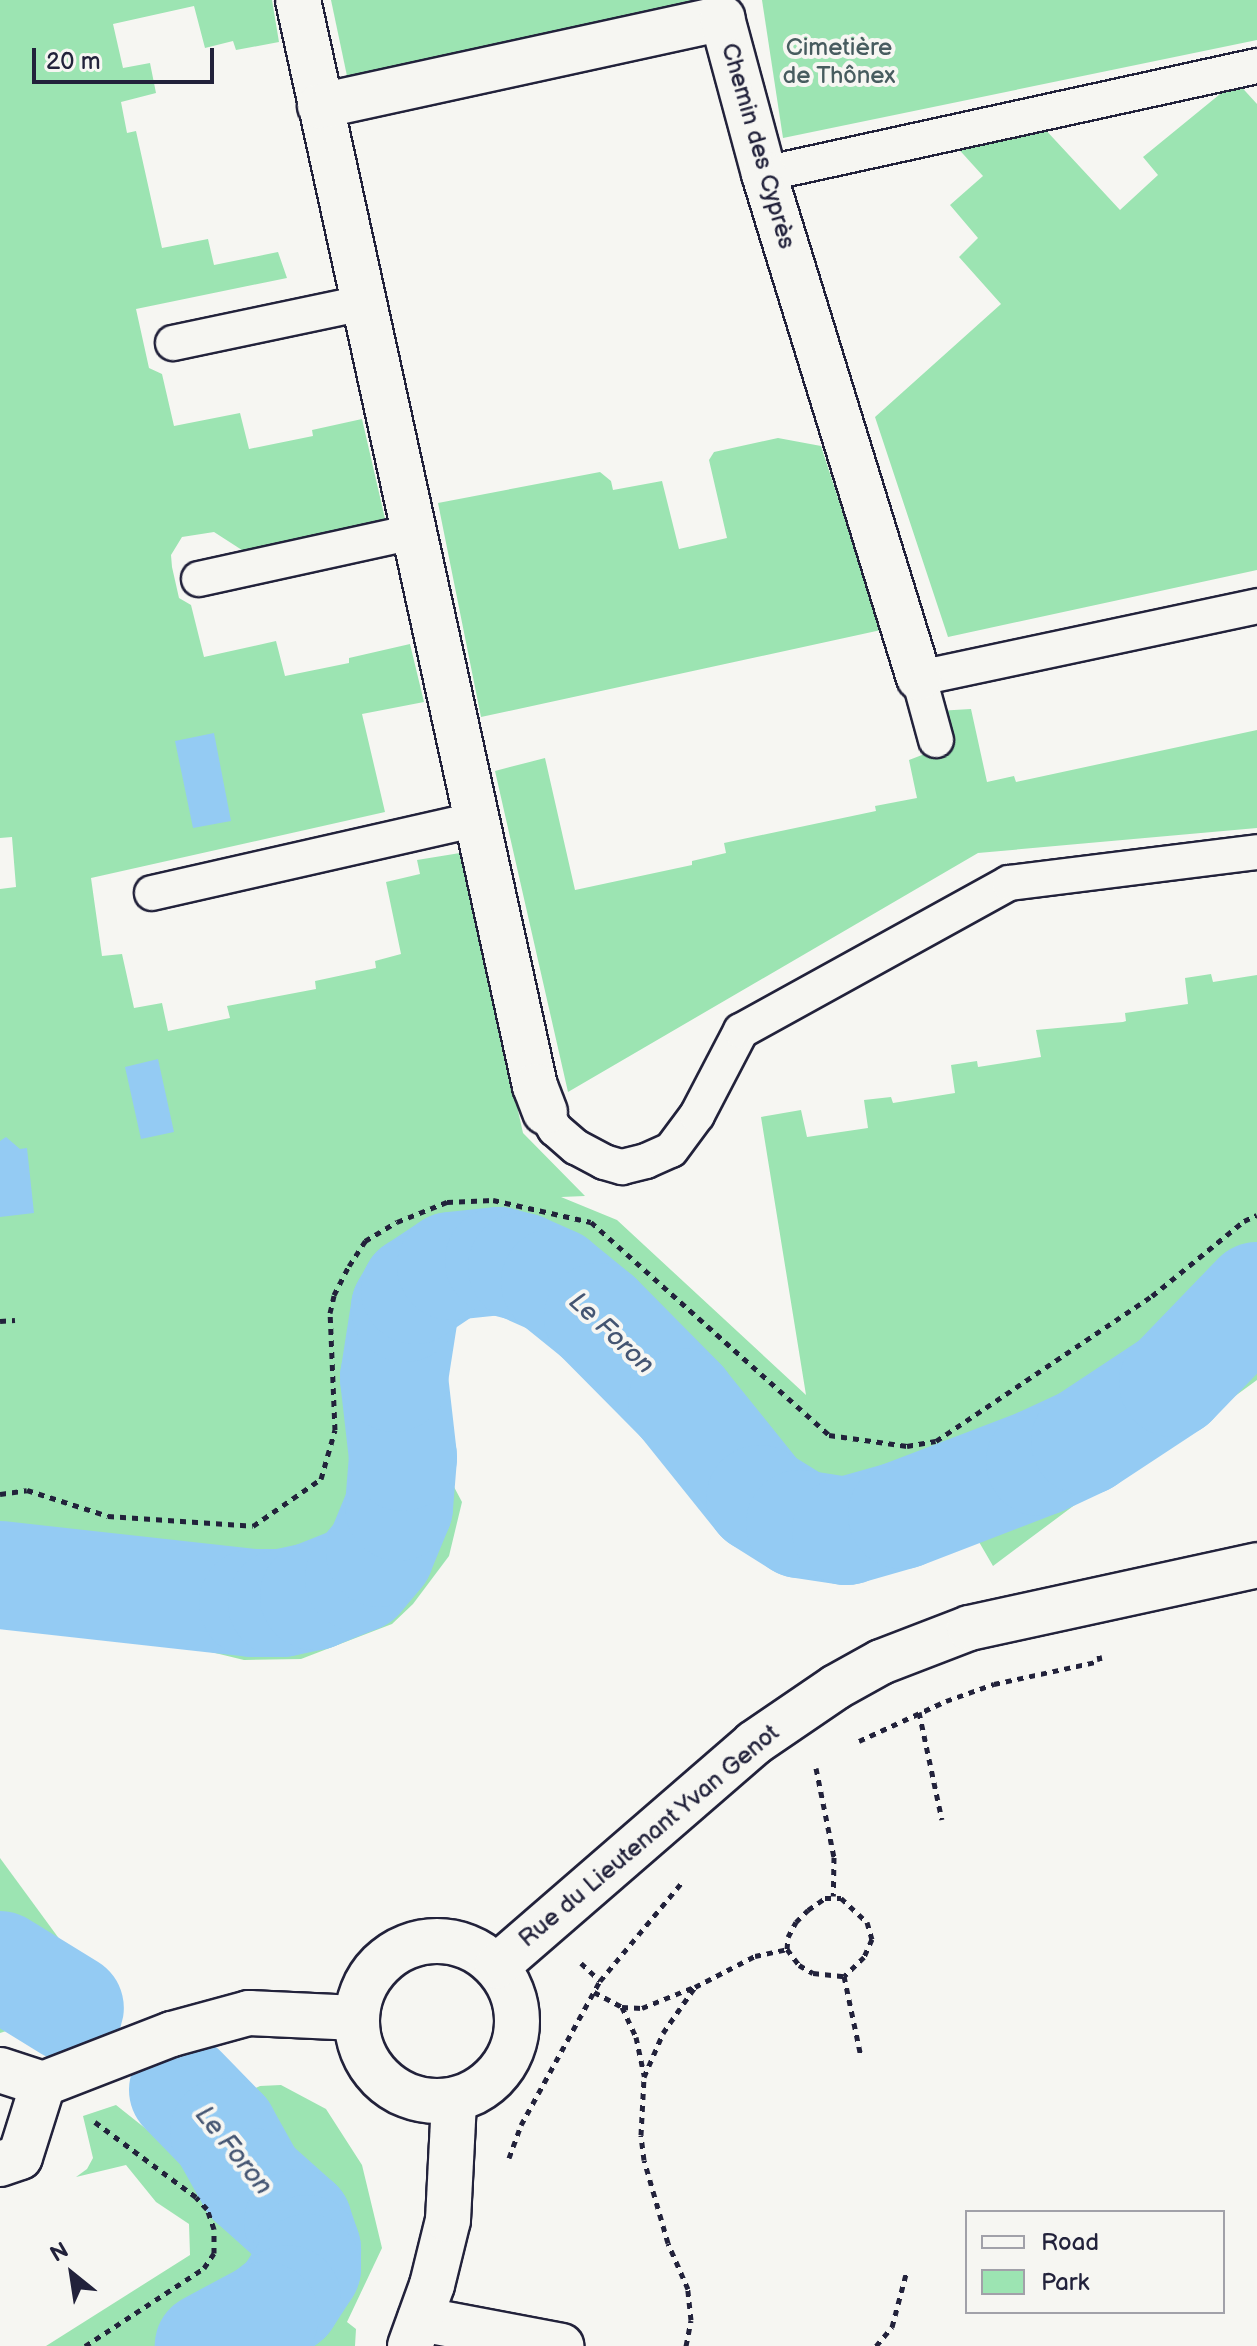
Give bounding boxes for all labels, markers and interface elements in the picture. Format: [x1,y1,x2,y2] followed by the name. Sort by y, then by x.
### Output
[36,32,218,82] scale bar
[782,34,896,90] park label: Cimetière de Thônex
[715,40,801,252] street label: Chemin des Cyprès
[46,47,101,76] text: 20 m
[562,1287,660,1381] water label: Le Foron
[512,1718,786,1954] street label: Rue du Lieutenant Yvan Genot
[188,2100,278,2202] water label: Le Foron
[965,2210,1225,2314] legend
[1041,2228,1099,2257] text: Road
[32,2234,112,2314] north arrow
[46,2237,74,2269] text: N
[1041,2268,1089,2297] text: Park

